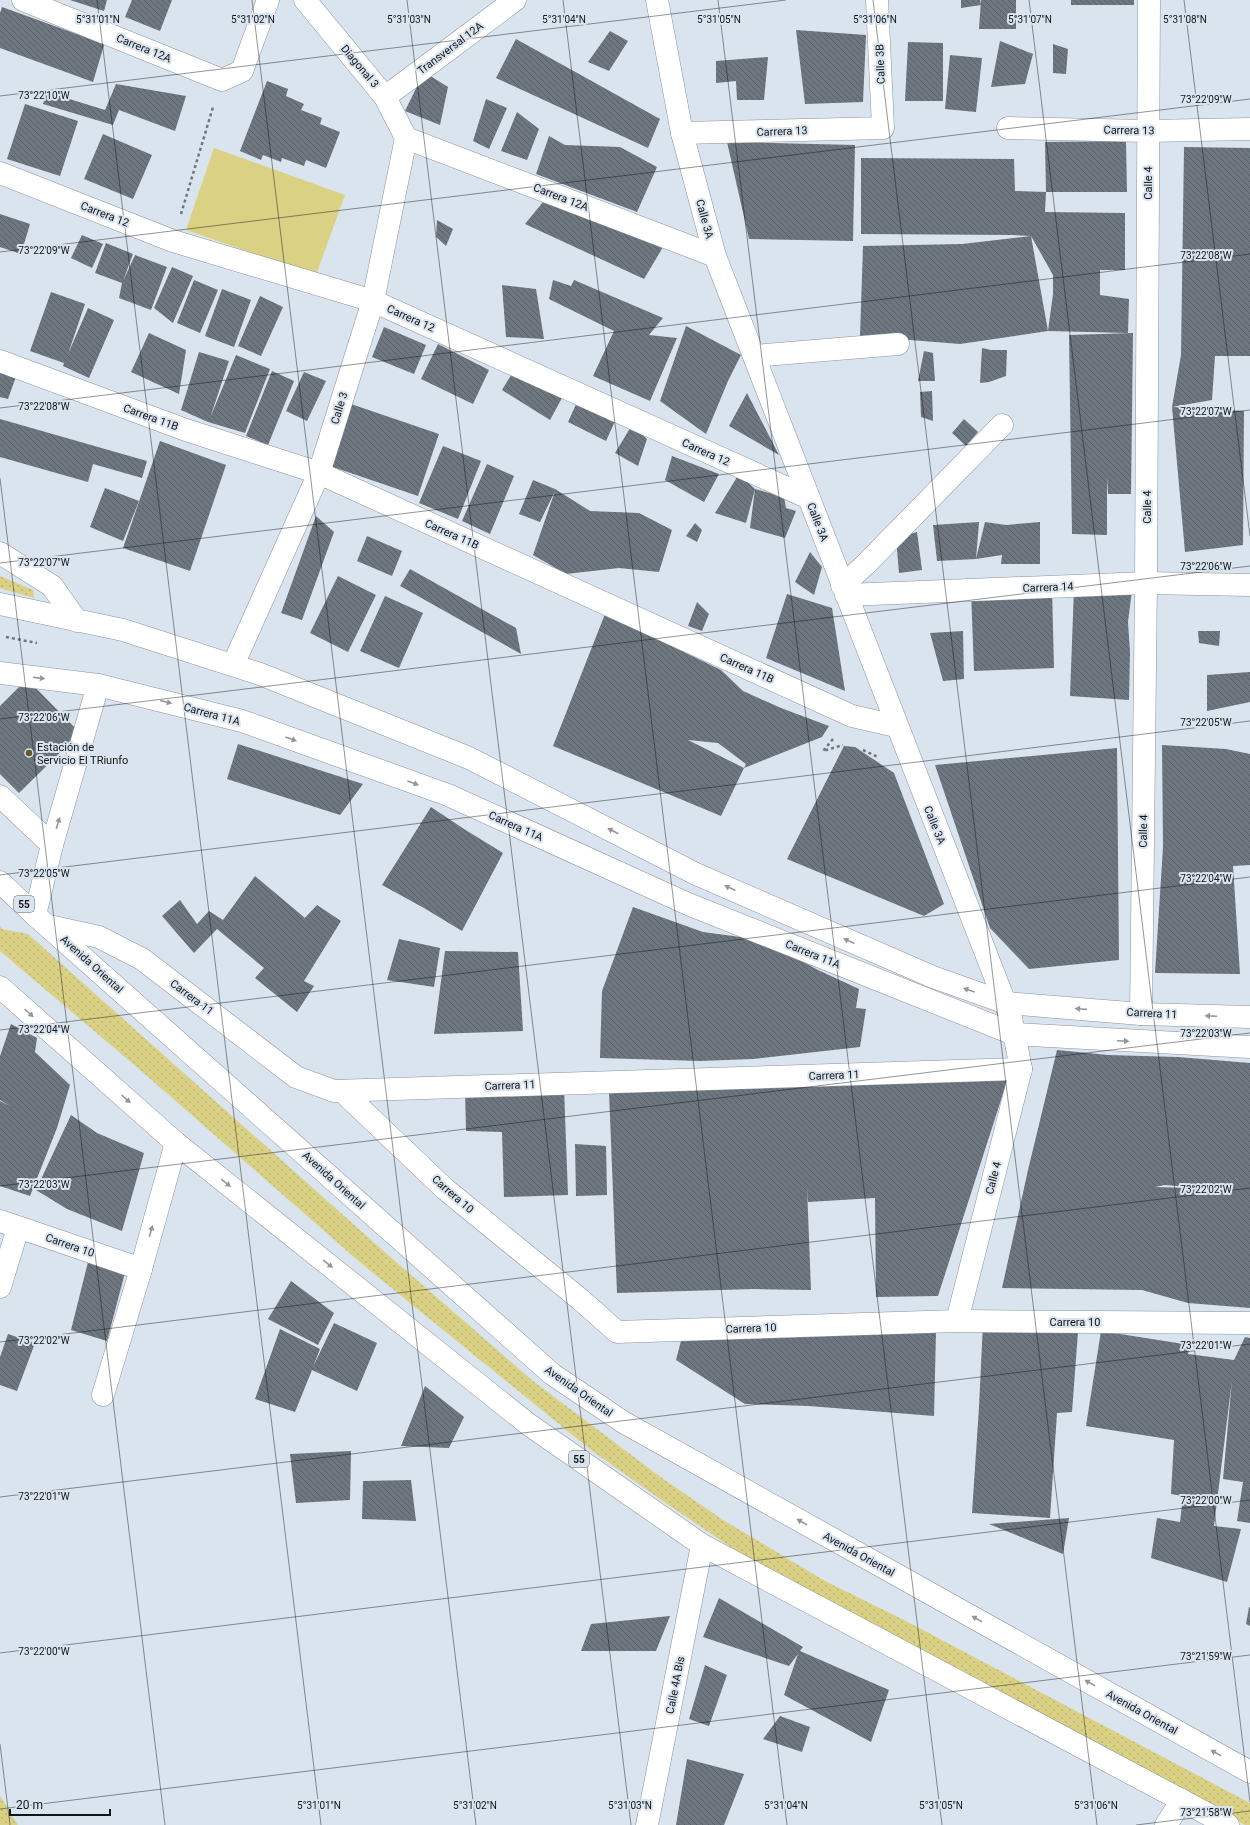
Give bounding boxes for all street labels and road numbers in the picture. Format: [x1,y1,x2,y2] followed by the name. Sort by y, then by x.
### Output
[415,19,486,77] street label: Transversal 12A
[114,32,174,66] street label: Carrera 12A
[338,42,381,90] street label: Diagonal 3
[873,44,888,84] street label: Calle 3B
[756,124,808,139] street label: Carrera 13
[1103,124,1155,137] street label: Carrera 13
[1142,166,1155,200] street label: Calle 4
[531,181,591,214] street label: Carrera 12A
[693,198,716,241] street label: Calle 3A
[79,199,131,230] street label: Carrera 12
[385,302,437,335] street label: Carrera 12
[328,390,351,426] street label: Calle 3
[121,401,180,434] street label: Carrera 11B
[680,436,732,469] street label: Carrera 12
[1141,490,1154,524] street label: Calle 4
[804,501,831,544] street label: Calle 3A
[423,517,481,552] street label: Carrera 11B
[1022,580,1074,595] street label: Carrera 14
[718,651,776,686] street label: Carrera 11B
[182,701,242,728] street label: Carrera 11A
[921,804,948,847] street label: Calle 3A
[487,809,546,845] street label: Carrera 11A
[1137,814,1150,848] street label: Calle 4
[14,896,34,912] road number: 55
[58,933,126,996] street label: Avenida Oriental
[783,938,843,972] street label: Carrera 11A
[167,977,216,1018] street label: Carrera 11
[1126,1006,1178,1021] street label: Carrera 11
[808,1068,860,1083] street label: Carrera 11
[484,1078,536,1093] street label: Carrera 11
[300,1149,368,1212] street label: Avenida Oriental
[983,1160,1004,1196] street label: Calle 4
[429,1173,476,1216] street label: Carrera 10
[44,1231,96,1260] street label: Carrera 10
[1050,1316,1100,1329] street label: Carrera 10
[725,1321,777,1336] street label: Carrera 10
[542,1363,615,1420] street label: Avenida Oriental
[569,1451,589,1467] road number: 55
[821,1529,897,1579] street label: Avenida Oriental
[664,1655,687,1715] street label: Calle 4A Bis
[1104,1687,1180,1737] street label: Avenida Oriental

